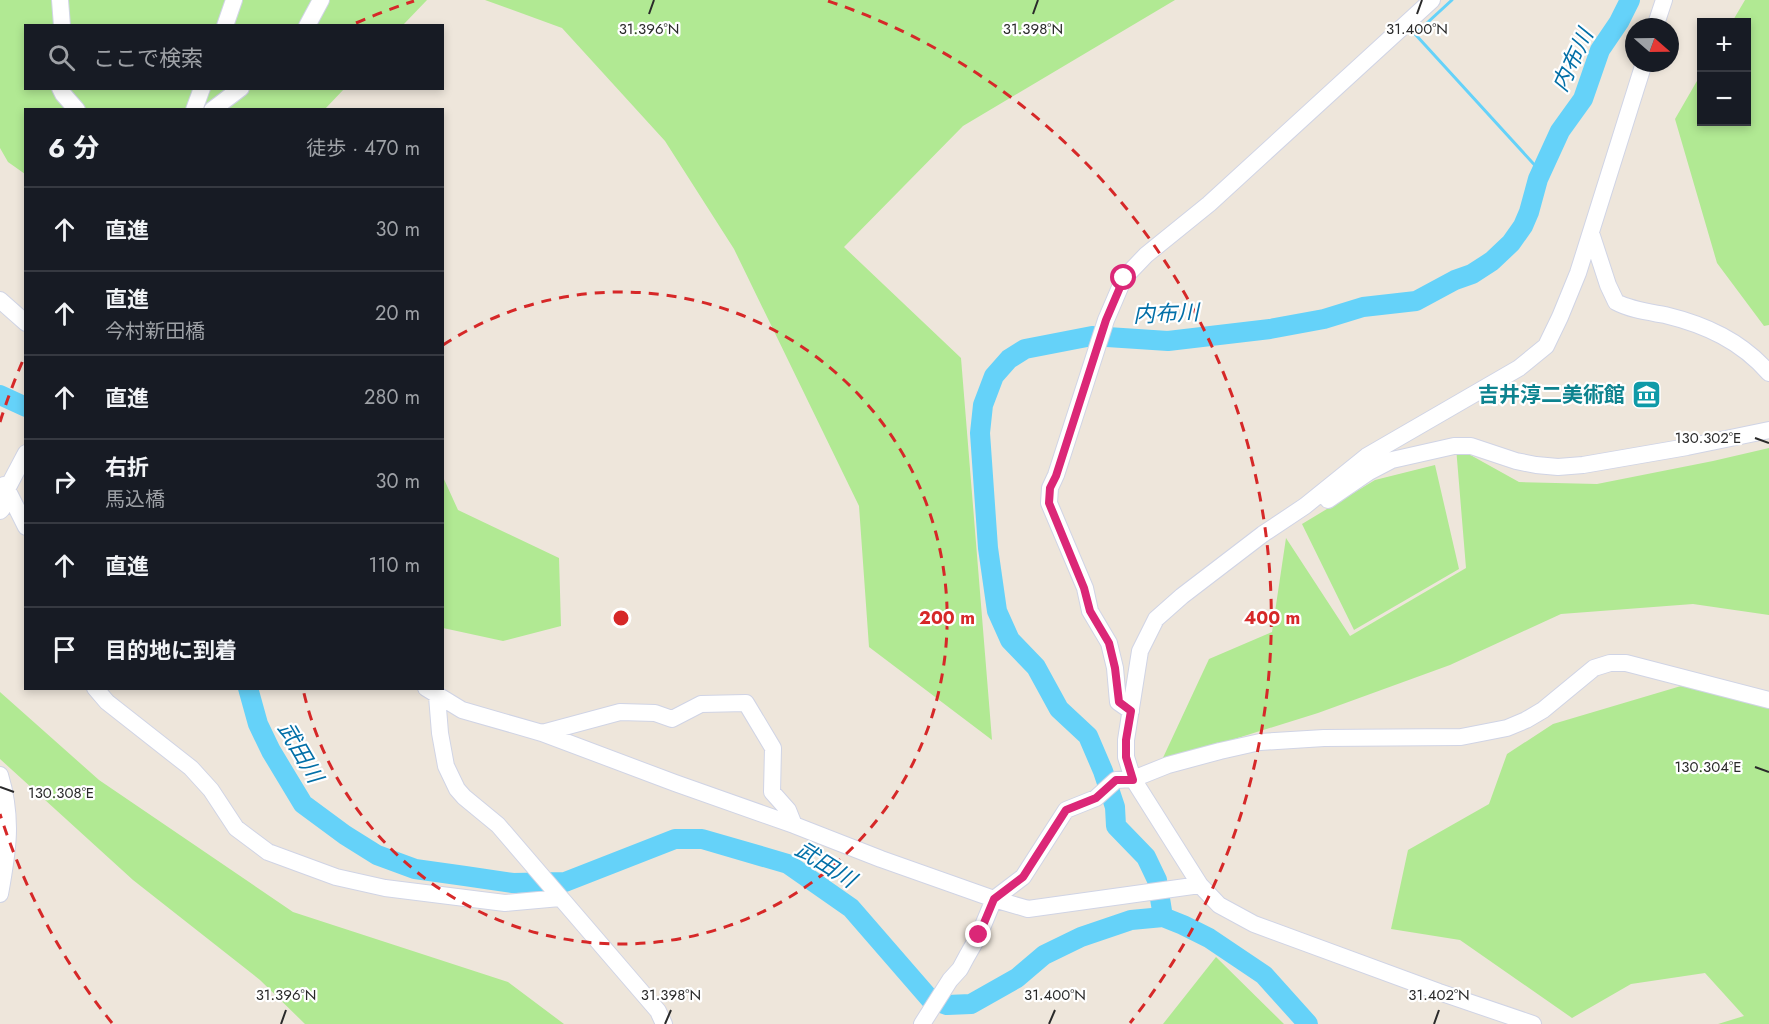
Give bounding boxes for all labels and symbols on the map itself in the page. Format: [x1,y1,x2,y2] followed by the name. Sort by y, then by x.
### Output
[619,18,679,40] text: 31.396°N
[1003,18,1063,40] text: 31.398°N
[1386,18,1448,40] text: 31.400°N
[1625,18,1679,72] north arrow
[1544,22,1601,97] water label: 内布川
[1110,264,1136,290] route start
[1132,296,1202,330] water label: 内布川
[1630,379,1662,411] museum icon: 吉井淳二美術館
[1478,380,1625,410] place label: 吉井淳二美術館
[1675,427,1741,449] text: 130.302°E
[919,605,975,631] text: 200 m
[1244,605,1300,631] text: 400 m
[611,608,631,628] centre of rings
[271,715,332,790] water label: 武田川
[1675,756,1741,778] text: 130.304°E
[28,782,94,804] text: 130.308°E
[790,833,864,896] water label: 武田川
[965,921,991,947] route end
[256,984,316,1006] text: 31.396°N
[641,984,701,1006] text: 31.398°N
[1024,984,1086,1006] text: 31.400°N
[1408,984,1470,1006] text: 31.402°N

